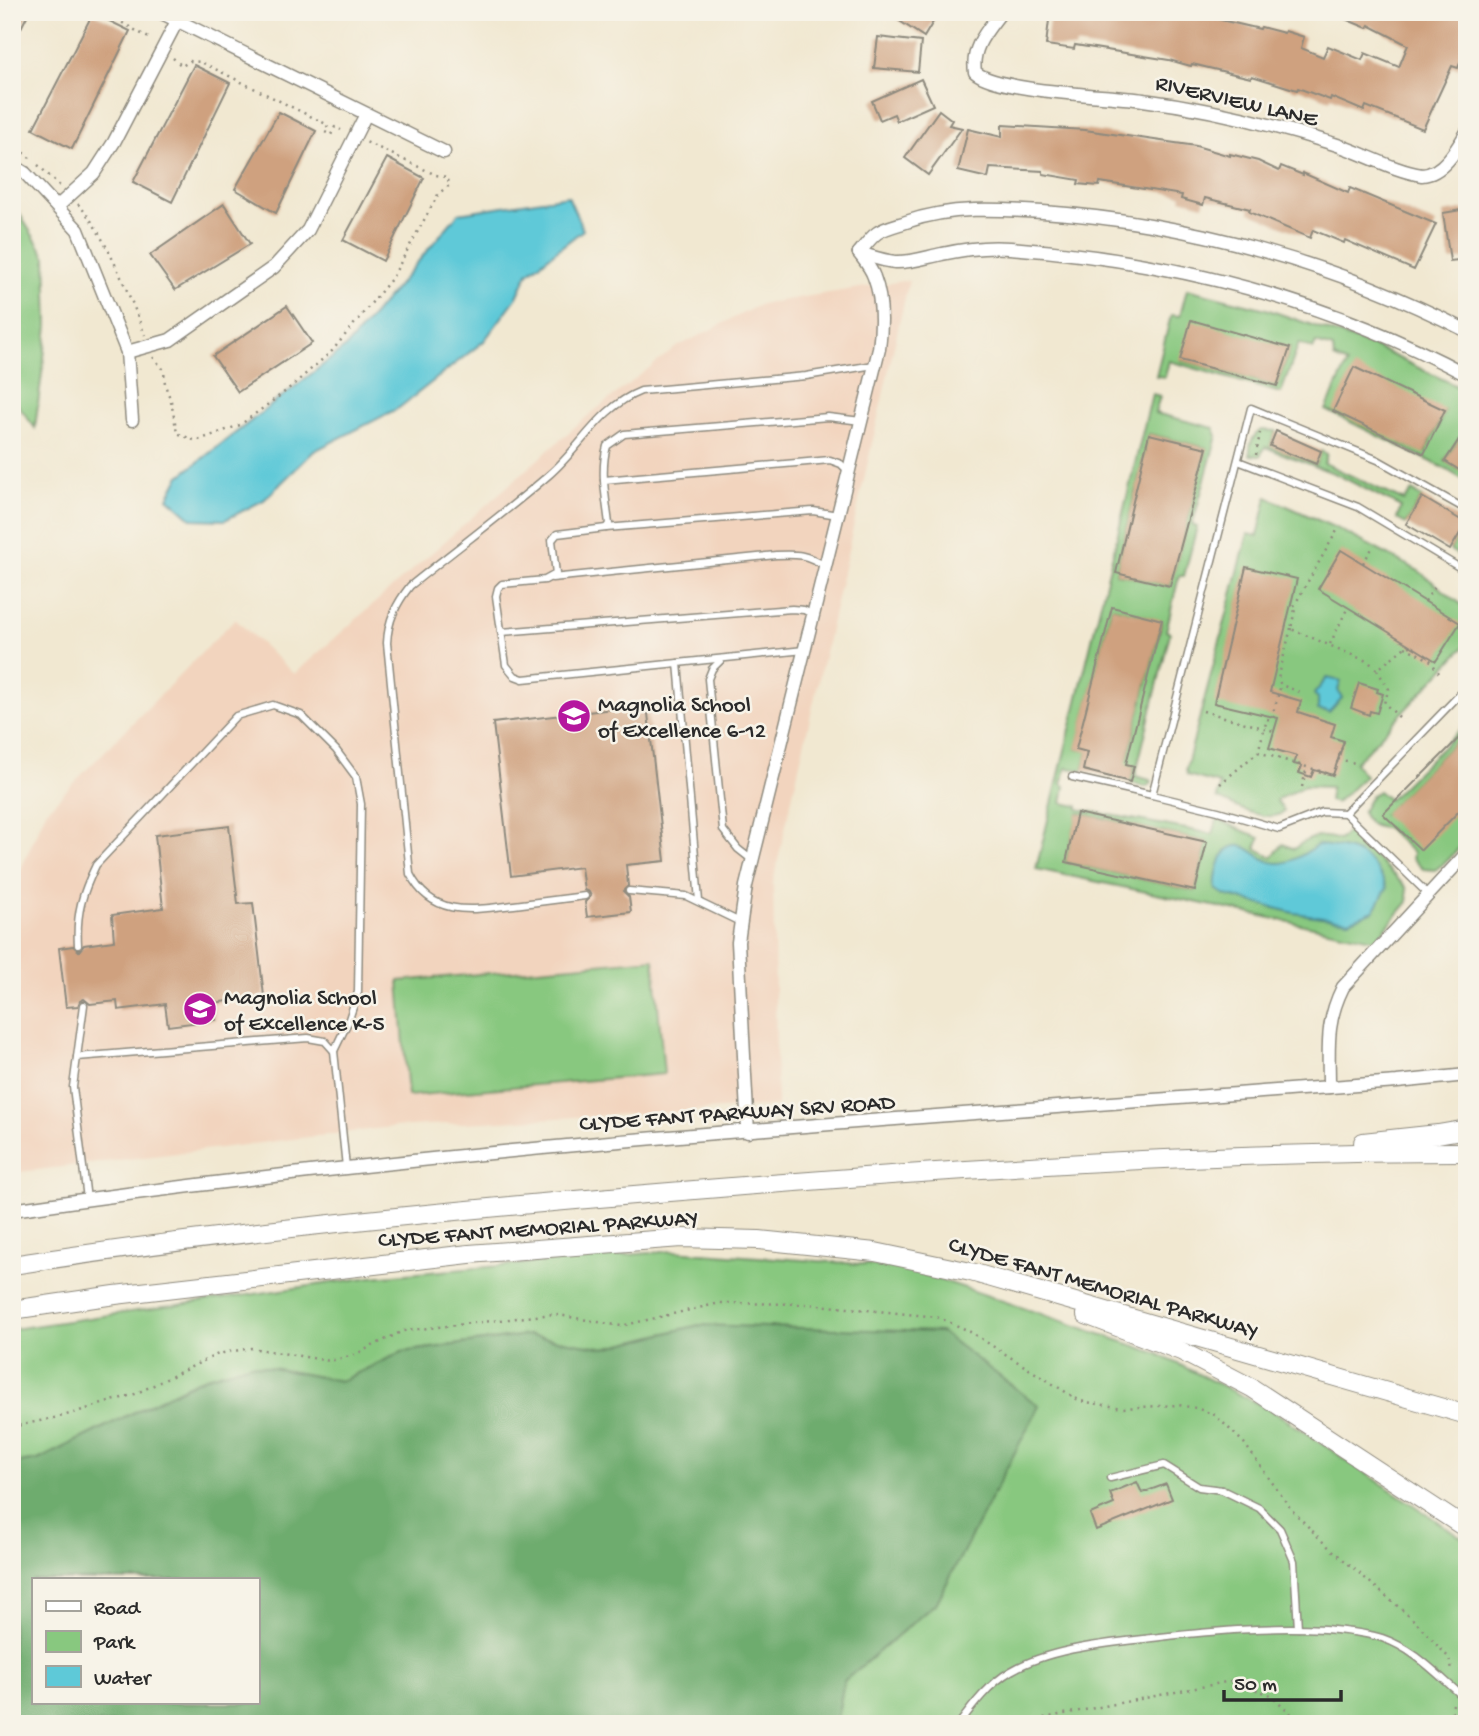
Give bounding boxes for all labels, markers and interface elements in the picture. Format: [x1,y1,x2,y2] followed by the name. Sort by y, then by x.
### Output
[1152,71,1322,135] street label: RIVERVIEW LANE
[598,693,766,746] place label: Magnolia School of Excellence 6-12
[555,697,593,735] school or university icon: Magnolia School of Excellence 6-12
[224,986,385,1039] place label: Magnolia School of Excellence K-5
[181,990,219,1028] school or university icon: Magnolia School of Excellence K-5
[578,1090,897,1139] street label: CLYDE FANT PARKWAY SRV ROAD
[377,1206,699,1255] street label: CLYDE FANT MEMORIAL PARKWAY
[945,1232,1261,1347] street label: CLYDE FANT MEMORIAL PARKWAY
[32,1578,259,1704] legend
[94,1598,142,1623] text: Road
[93,1632,137,1657] text: Park
[1224,1659,1341,1703] scale bar
[94,1668,152,1693] text: Water
[1234,1674,1277,1699] text: 50 m

